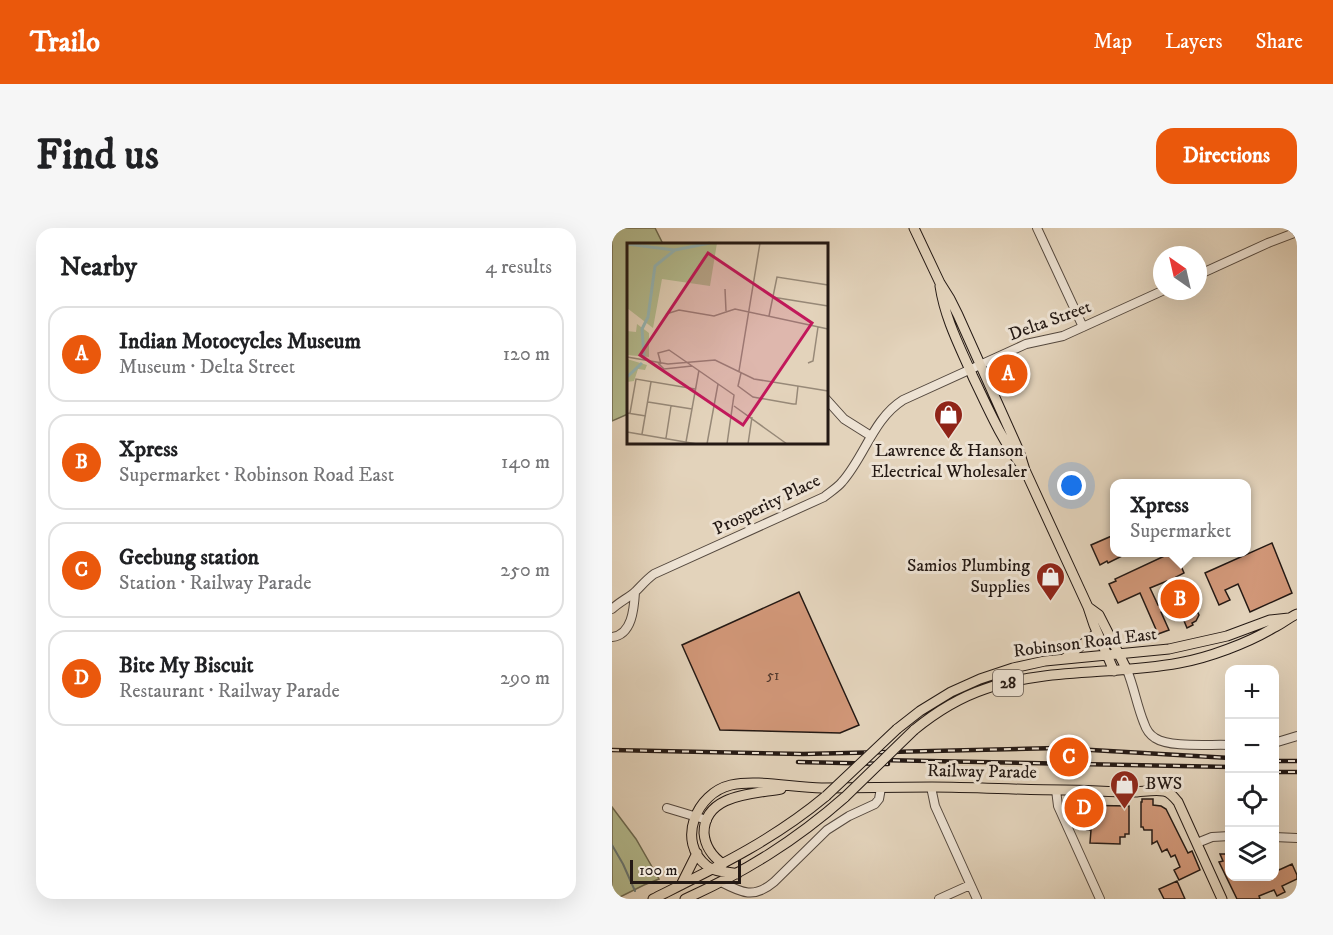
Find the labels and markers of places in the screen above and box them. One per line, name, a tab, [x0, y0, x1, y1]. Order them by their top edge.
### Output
pin: A	[988, 352, 1028, 396]
shop icon: Lawrence & Hanson Electrical Wholesaler	[933, 398, 965, 440]
place label: Lawrence & Hanson Electrical Wholesaler	[871, 440, 1027, 483]
place label: Samios Plumbing Supplies	[907, 555, 1030, 598]
shop icon: Samios Plumbing Supplies	[1035, 560, 1067, 602]
pin: B	[1160, 576, 1200, 622]
pin: C	[1050, 734, 1088, 780]
shop icon: BWS	[1108, 768, 1140, 810]
place label: BWS	[1145, 773, 1182, 795]
pin: D	[1064, 786, 1104, 830]

